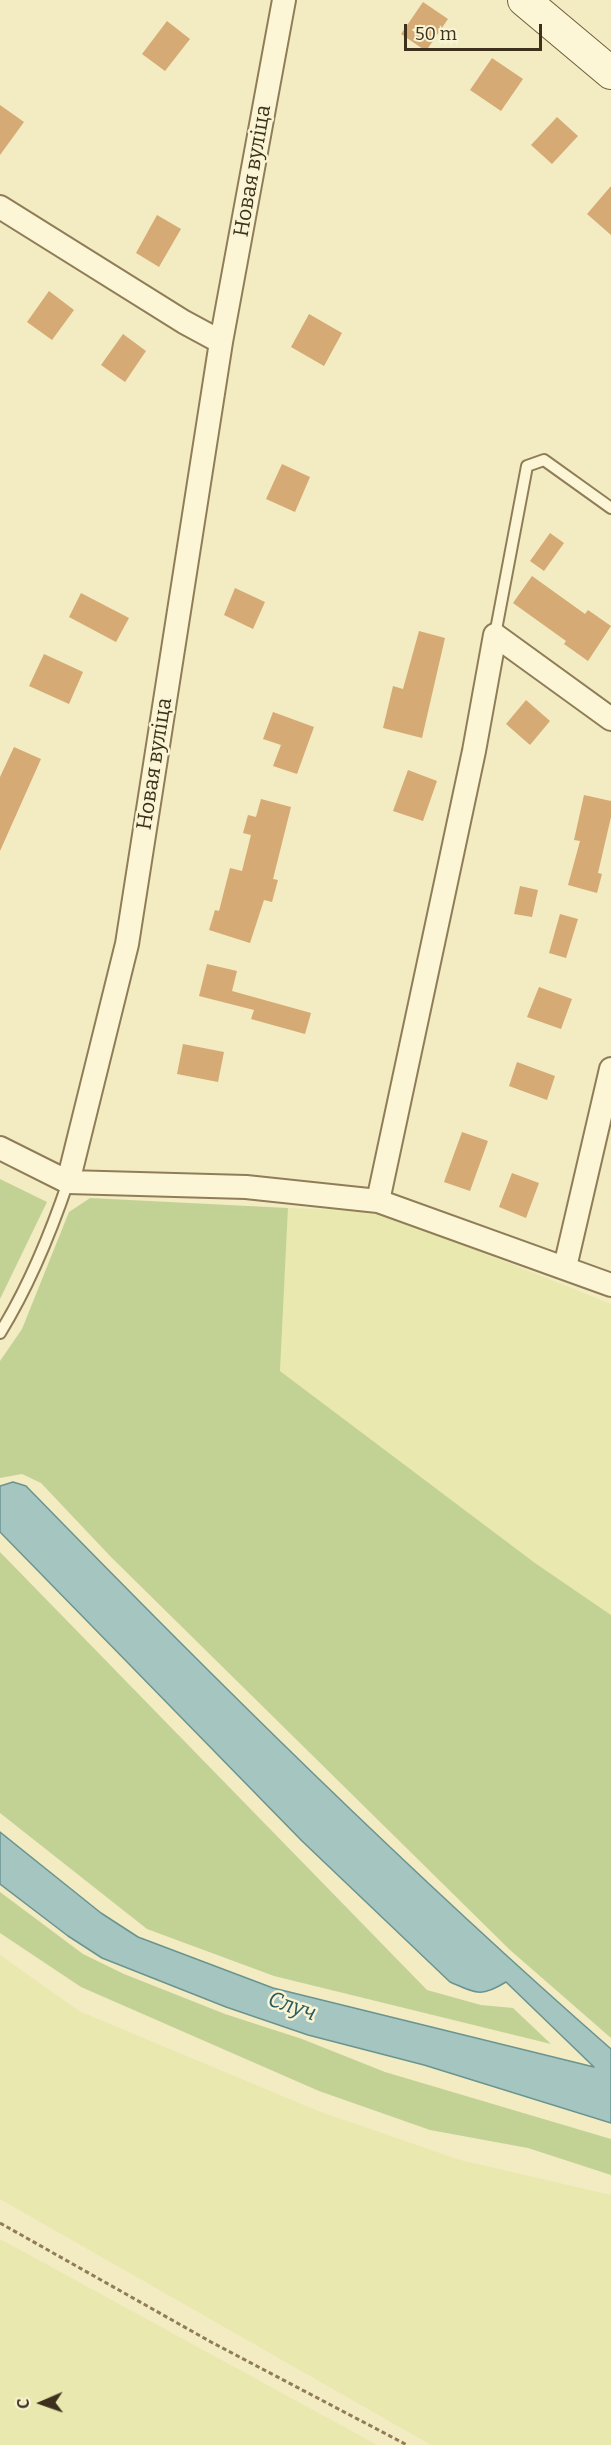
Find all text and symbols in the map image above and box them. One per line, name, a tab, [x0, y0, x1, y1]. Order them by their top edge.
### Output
scale bar	[407, 12, 545, 50]
text: 50 m	[415, 23, 457, 45]
street label: Новая вуліца	[229, 103, 277, 239]
street label: Новая вуліца	[132, 696, 178, 832]
water label: Случ	[264, 1986, 320, 2028]
north arrow	[12, 2373, 72, 2433]
text: С	[14, 2398, 33, 2409]

